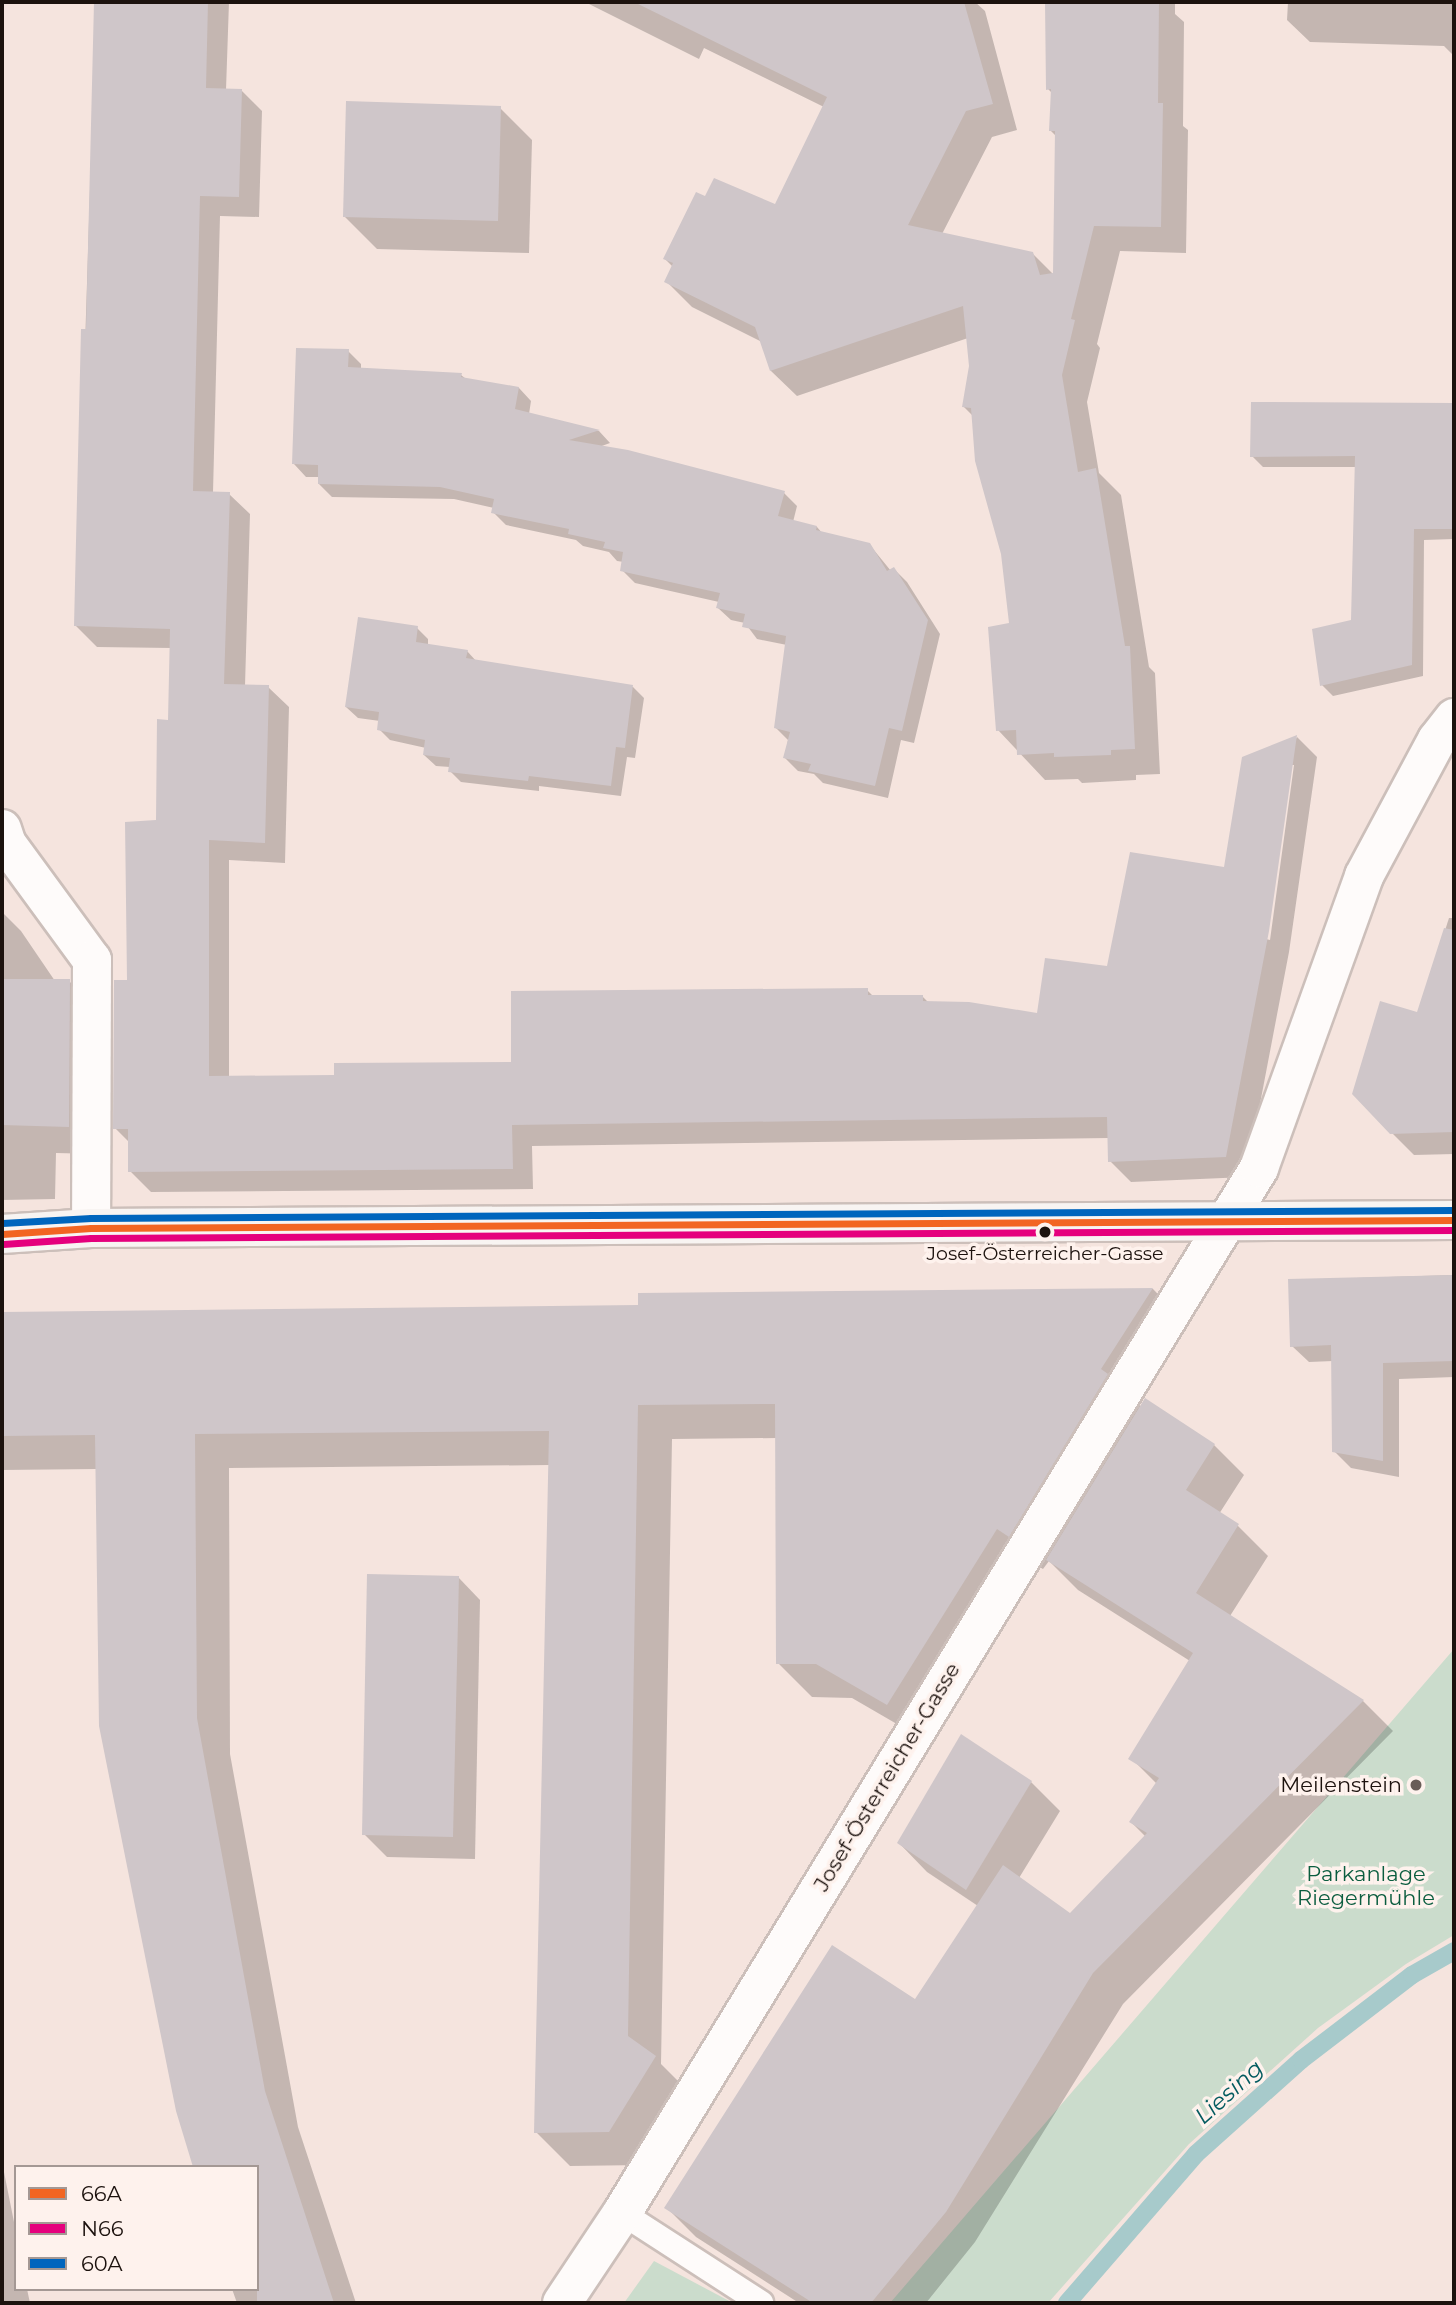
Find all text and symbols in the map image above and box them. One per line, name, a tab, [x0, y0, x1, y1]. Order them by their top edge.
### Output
marker: Josef-Österreicher-Gasse	[1038, 1225, 1052, 1239]
place label: Josef-Österreicher-Gasse	[927, 1243, 1163, 1265]
street label: Josef-Österreicher-Gasse	[809, 1658, 965, 1896]
place label: Meilenstein	[1280, 1772, 1402, 1798]
marker: Meilenstein	[1408, 1777, 1424, 1793]
park label: Parkanlage Riegermühle	[1297, 1861, 1435, 1911]
water label: Liesing	[1189, 2054, 1269, 2130]
legend	[14, 2165, 259, 2291]
text: 66A	[81, 2181, 122, 2206]
text: N66	[81, 2216, 124, 2241]
text: 60A	[81, 2251, 123, 2276]

